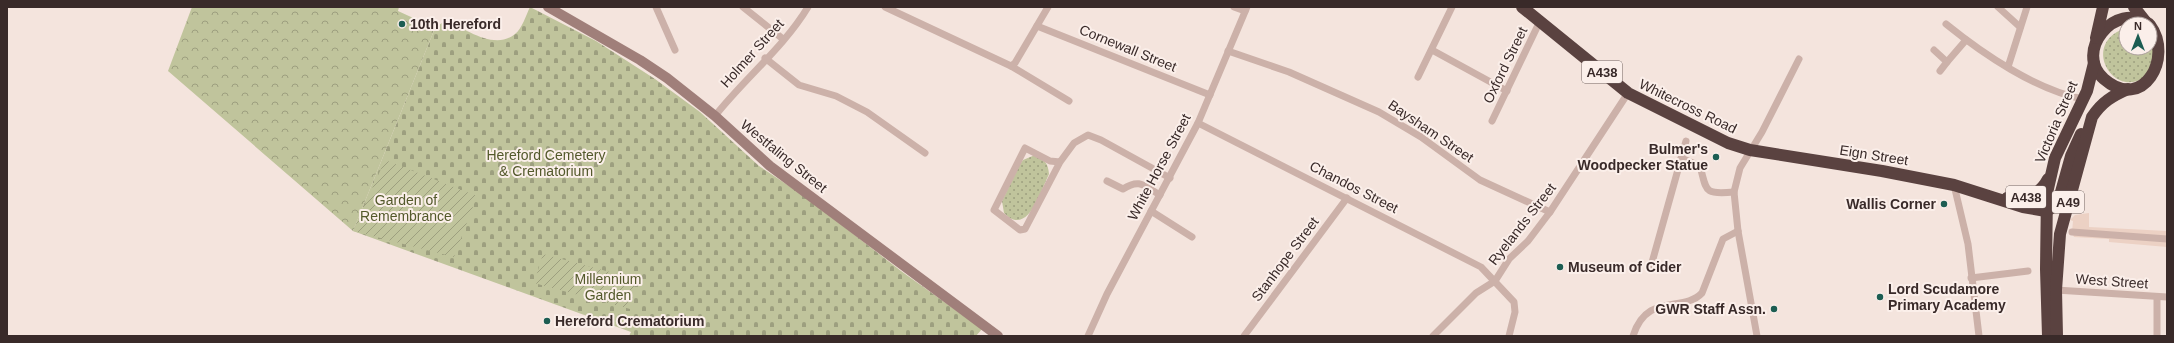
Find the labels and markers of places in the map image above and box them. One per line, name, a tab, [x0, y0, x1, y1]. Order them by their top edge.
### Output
place label: 10th Hereford	[410, 16, 501, 32]
marker: 10th Hereford	[397, 19, 407, 29]
place label: Bulmer's Woodpecker Statue	[1578, 141, 1708, 173]
marker: Bulmer's Woodpecker Statue	[1711, 152, 1721, 162]
place label: Wallis Corner	[1846, 196, 1937, 212]
marker: Wallis Corner	[1939, 199, 1949, 209]
place label: Museum of Cider	[1568, 259, 1682, 275]
marker: Museum of Cider	[1555, 262, 1565, 272]
place label: Lord Scudamore Primary Academy	[1888, 281, 2006, 313]
marker: Lord Scudamore Primary Academy	[1875, 292, 1885, 302]
place label: GWR Staff Assn.	[1655, 301, 1766, 317]
marker: GWR Staff Assn.	[1769, 304, 1779, 314]
place label: Hereford Crematorium	[555, 313, 704, 329]
marker: Hereford Crematorium	[542, 316, 552, 326]

